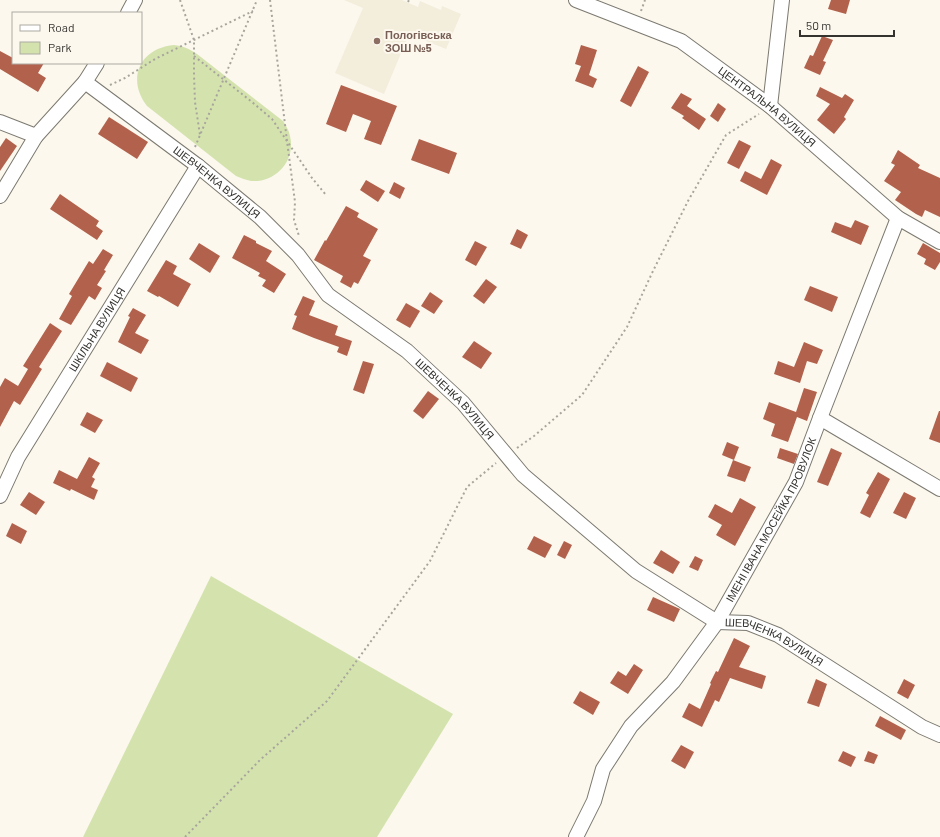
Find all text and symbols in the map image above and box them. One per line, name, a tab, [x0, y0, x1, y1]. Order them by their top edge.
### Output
legend	[12, 12, 142, 64]
scale bar	[800, 12, 894, 38]
text: 50 m	[806, 18, 831, 32]
text: Road	[48, 20, 75, 34]
place label: Пологівська ЗОШ №5	[385, 28, 452, 54]
marker: Пологівська ЗОШ №5	[372, 36, 382, 46]
text: Park	[48, 40, 72, 54]
street label: ЦЕНТРАЛЬНА ВУЛИЦЯ	[716, 63, 819, 149]
street label: ШЕВЧЕНКА ВУЛИЦЯ	[171, 143, 263, 221]
street label: ШКІЛЬНА ВУЛИЦЯ	[66, 285, 127, 374]
street label: ШЕВЧЕНКА ВУЛИЦЯ	[413, 355, 497, 442]
street label: ІМЕНІ ІВАНА МОСЕЙКА ПРОВУЛОК	[723, 435, 818, 604]
street label: ШЕВЧЕНКА ВУЛИЦЯ	[725, 615, 826, 668]

